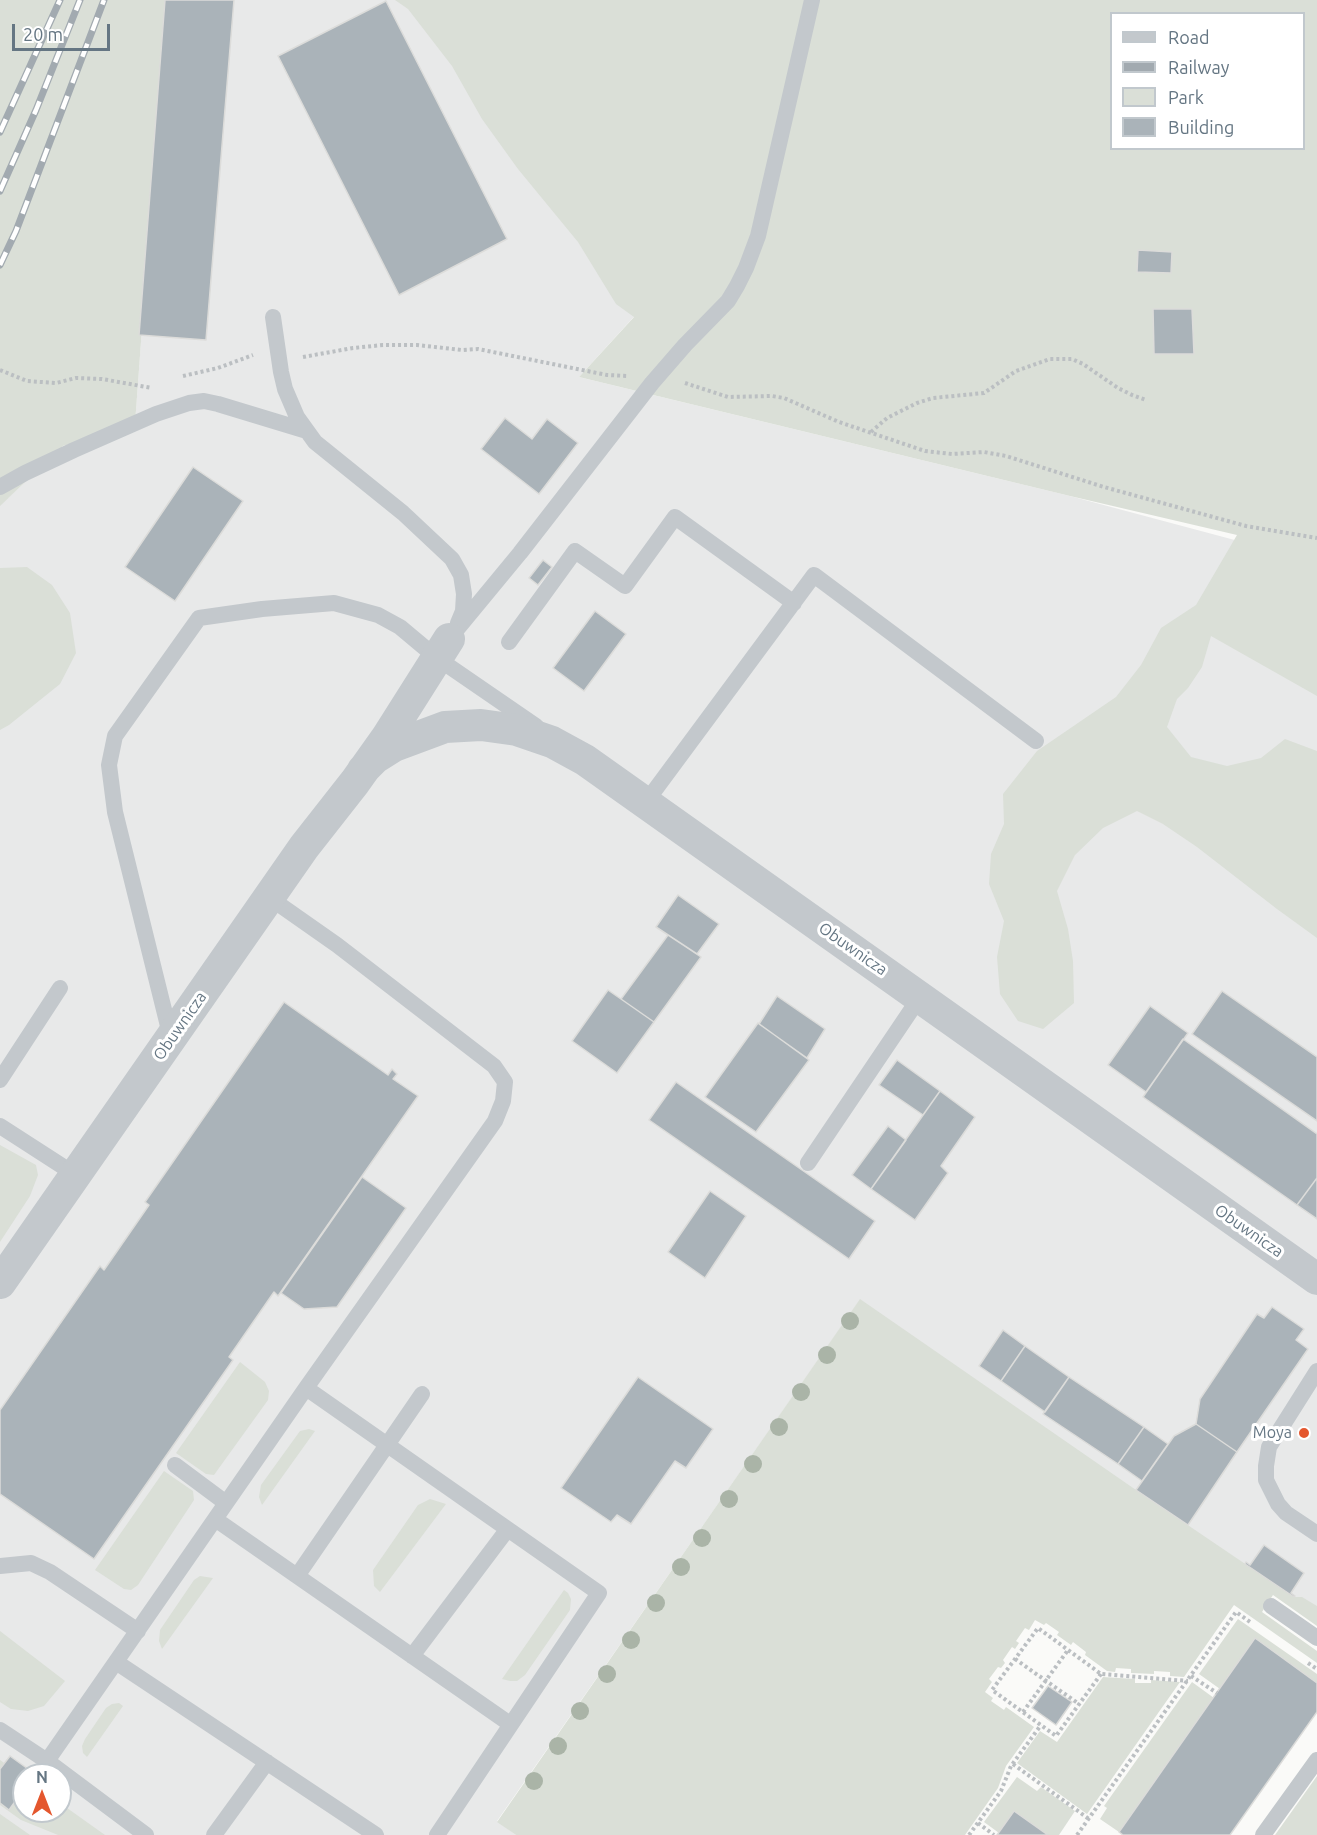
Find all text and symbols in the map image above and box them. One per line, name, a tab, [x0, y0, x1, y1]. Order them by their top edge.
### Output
scale bar	[15, 12, 112, 50]
legend	[1110, 12, 1305, 150]
text: 20 m	[23, 24, 63, 44]
text: Road	[1168, 27, 1210, 47]
text: Railway	[1168, 57, 1229, 77]
text: Park	[1168, 87, 1204, 107]
text: Building	[1168, 117, 1234, 137]
street label: Obuwnicza	[815, 918, 891, 980]
street label: Obuwnicza	[149, 988, 211, 1064]
street label: Obuwnicza	[1211, 1200, 1287, 1262]
place label: Moya	[1253, 1423, 1292, 1443]
marker: Moya	[1297, 1426, 1311, 1440]
north arrow	[12, 1763, 72, 1823]
text: N	[36, 1768, 48, 1786]

